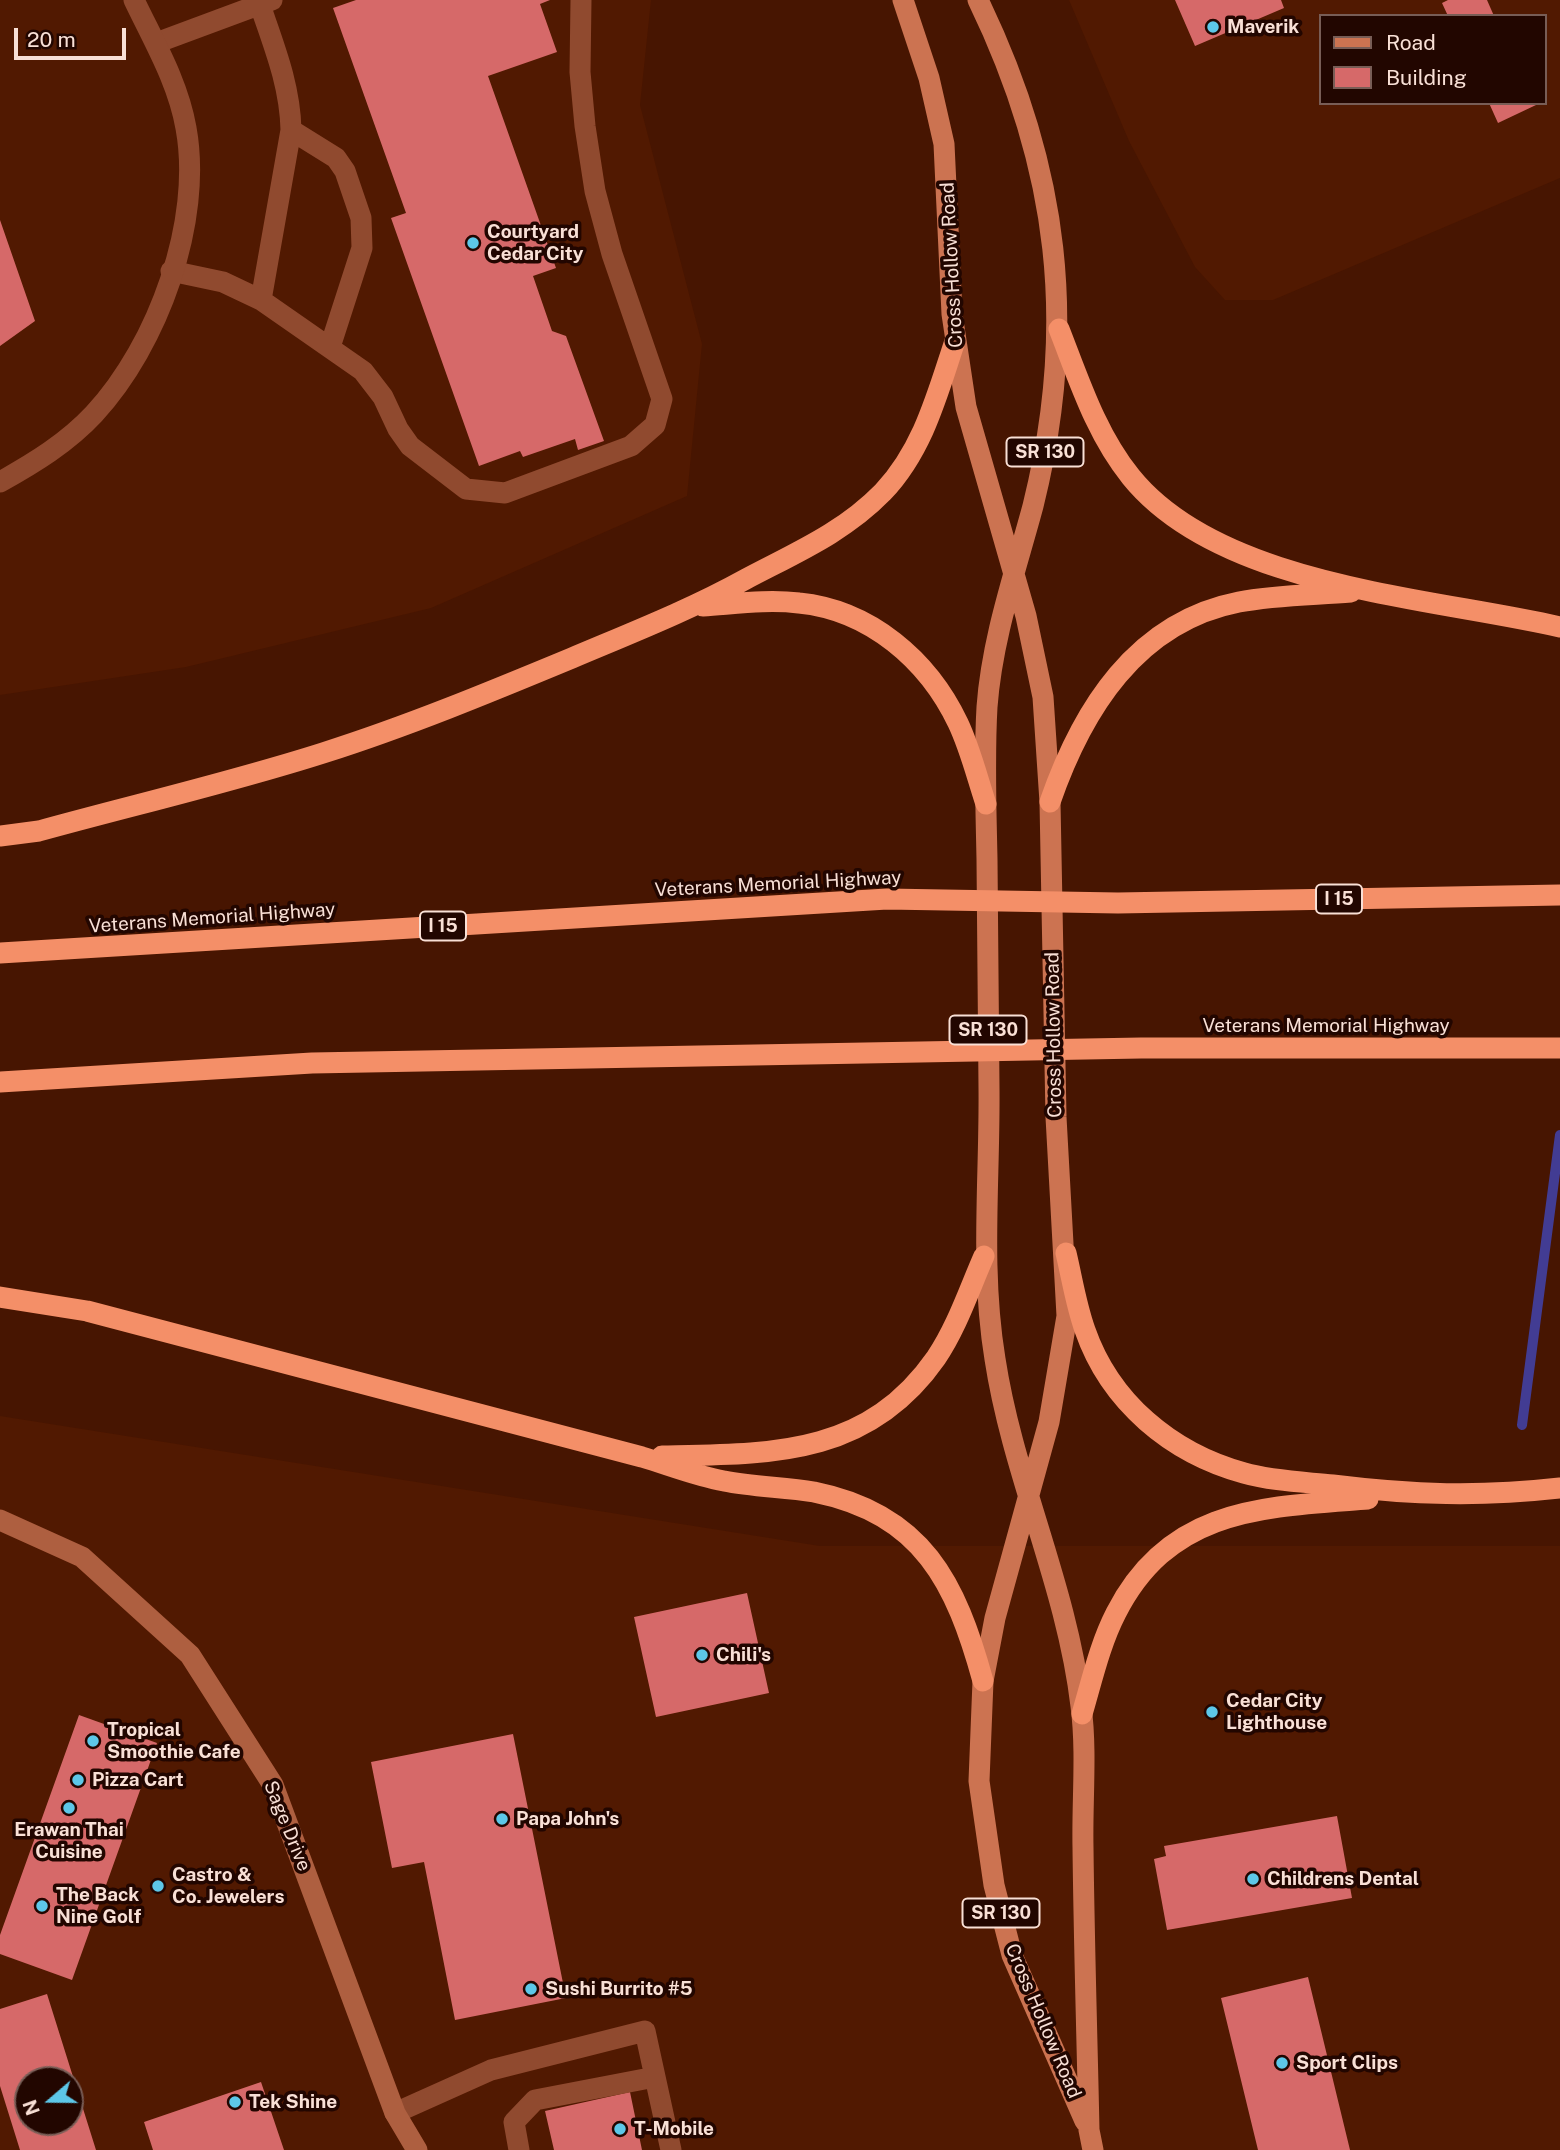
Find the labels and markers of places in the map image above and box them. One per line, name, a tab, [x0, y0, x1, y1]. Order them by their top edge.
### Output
place label: Maverik	[1227, 16, 1299, 38]
marker: Maverik	[1205, 19, 1221, 35]
place label: Courtyard Cedar City	[487, 221, 583, 265]
marker: Courtyard Cedar City	[465, 235, 481, 251]
place label: Chili's	[716, 1644, 771, 1666]
marker: Chili's	[694, 1647, 710, 1663]
place label: Cedar City Lighthouse	[1226, 1690, 1327, 1734]
marker: Cedar City Lighthouse	[1204, 1704, 1220, 1720]
place label: Tropical Smoothie Cafe	[107, 1719, 241, 1763]
marker: Tropical Smoothie Cafe	[85, 1733, 101, 1749]
place label: Pizza Cart	[92, 1769, 184, 1791]
marker: Pizza Cart	[70, 1772, 86, 1788]
marker: Erawan Thai Cuisine	[61, 1800, 77, 1816]
place label: Papa John's	[516, 1808, 619, 1830]
marker: Papa John's	[494, 1811, 510, 1827]
place label: Erawan Thai Cuisine	[14, 1819, 124, 1863]
place label: Castro & Co. Jewelers	[172, 1864, 284, 1908]
place label: Childrens Dental	[1267, 1868, 1419, 1890]
marker: Childrens Dental	[1245, 1871, 1261, 1887]
marker: Castro & Co. Jewelers	[150, 1878, 166, 1894]
place label: The Back Nine Golf	[56, 1884, 141, 1928]
marker: The Back Nine Golf	[34, 1898, 50, 1914]
place label: Sushi Burrito #5	[545, 1978, 693, 2000]
marker: Sushi Burrito #5	[523, 1981, 539, 1997]
place label: Sport Clips	[1296, 2052, 1398, 2074]
marker: Sport Clips	[1274, 2055, 1290, 2071]
place label: Tek Shine	[249, 2091, 337, 2113]
marker: Tek Shine	[227, 2094, 243, 2110]
place label: T-Mobile	[634, 2118, 714, 2140]
marker: T-Mobile	[612, 2121, 628, 2137]

